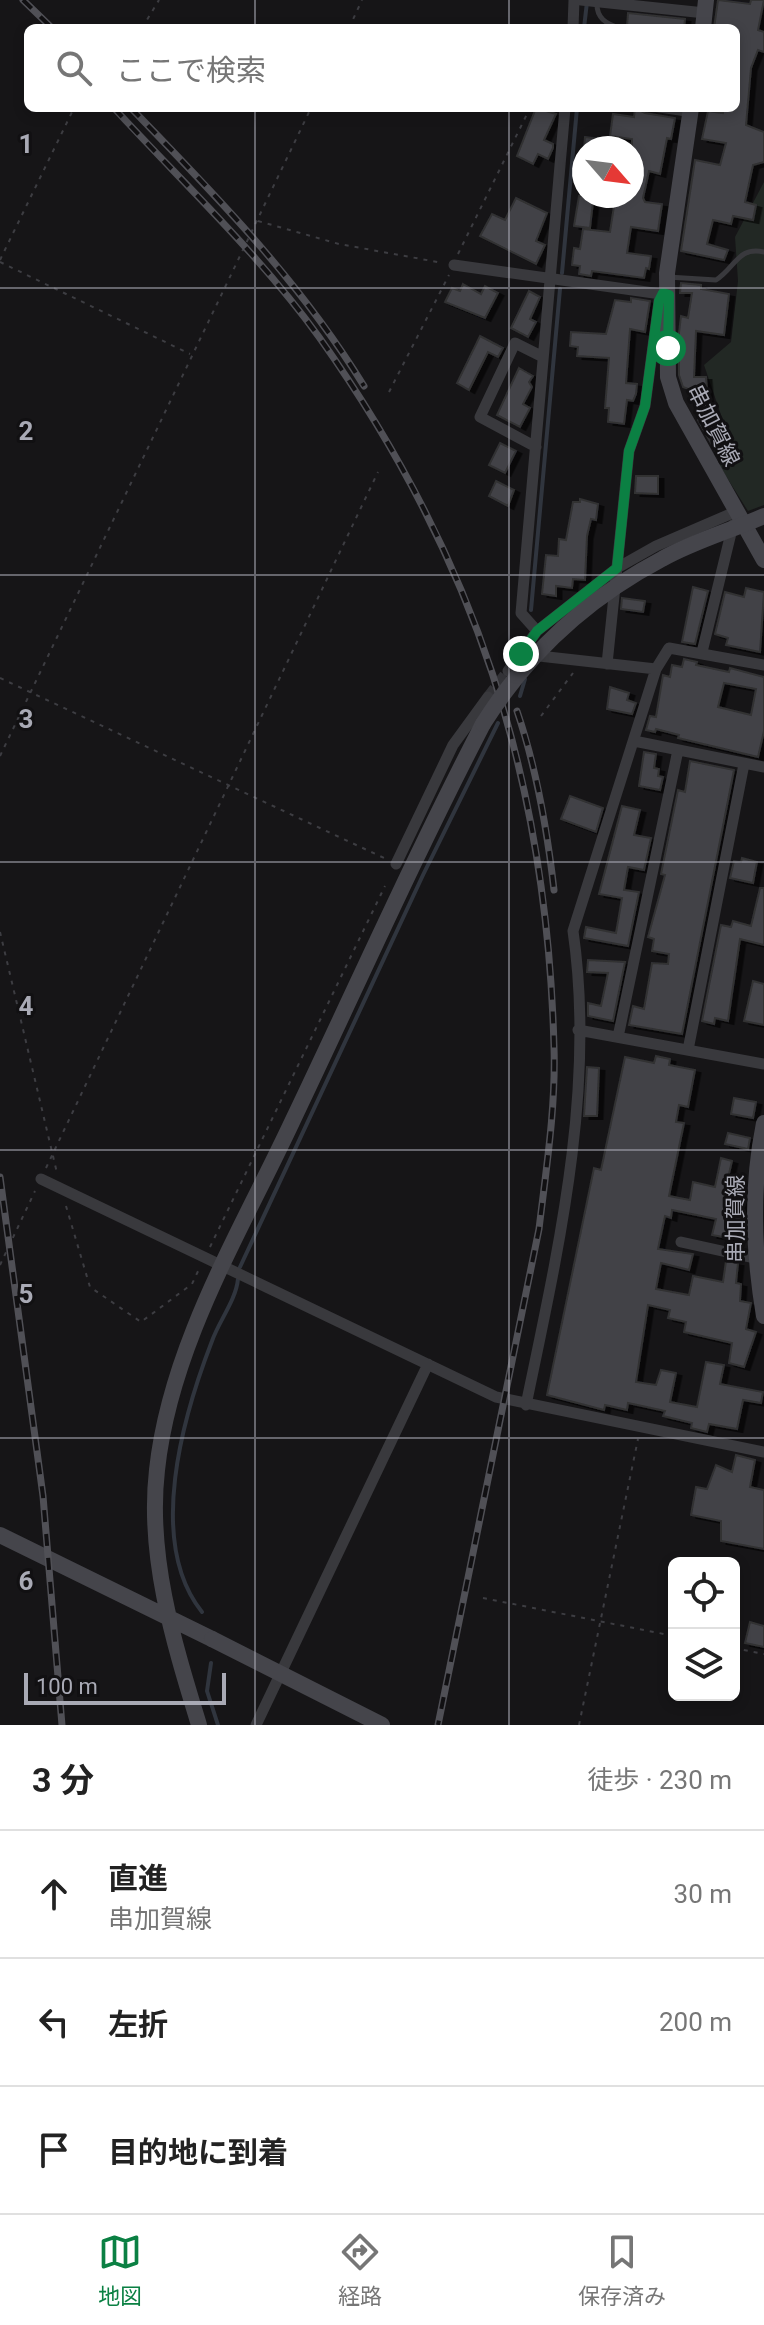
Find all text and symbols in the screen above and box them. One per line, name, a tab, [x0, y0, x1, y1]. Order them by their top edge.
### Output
search box	[24, 24, 740, 112]
icon: search	[52, 46, 96, 90]
text: ここで検索	[116, 53, 266, 88]
text: 1	[19, 129, 33, 159]
north arrow	[572, 136, 644, 208]
route start	[650, 330, 686, 366]
street label: 串加賀線	[682, 380, 745, 470]
text: 2	[19, 416, 33, 446]
route end	[503, 636, 539, 672]
text: 3	[19, 704, 33, 734]
text: 4	[19, 991, 34, 1021]
street label: 串加賀線	[723, 1175, 748, 1263]
text: 5	[19, 1279, 33, 1309]
map controls	[668, 1557, 740, 1701]
button: locate	[668, 1557, 740, 1629]
text: 6	[19, 1566, 34, 1596]
button: layers	[668, 1629, 740, 1701]
scale bar	[24, 1669, 226, 1705]
text: 100 m	[36, 1674, 98, 1699]
text: 3 分	[32, 1760, 94, 1800]
text: 徒歩 · 230 m	[587, 1765, 732, 1795]
text: 直進	[108, 1861, 168, 1896]
icon: ahead	[32, 1872, 76, 1916]
text: 30 m	[674, 1879, 732, 1909]
text: 串加賀線	[108, 1904, 212, 1934]
icon: left	[32, 2000, 76, 2044]
text: 左折	[108, 2007, 168, 2042]
text: 200 m	[659, 2007, 732, 2037]
icon: arrive	[32, 2128, 76, 2172]
text: 目的地に到着	[108, 2135, 288, 2170]
tab: 地図	[98, 2230, 142, 2310]
tab: 経路	[338, 2230, 382, 2310]
tab: 保存済み	[578, 2230, 666, 2310]

